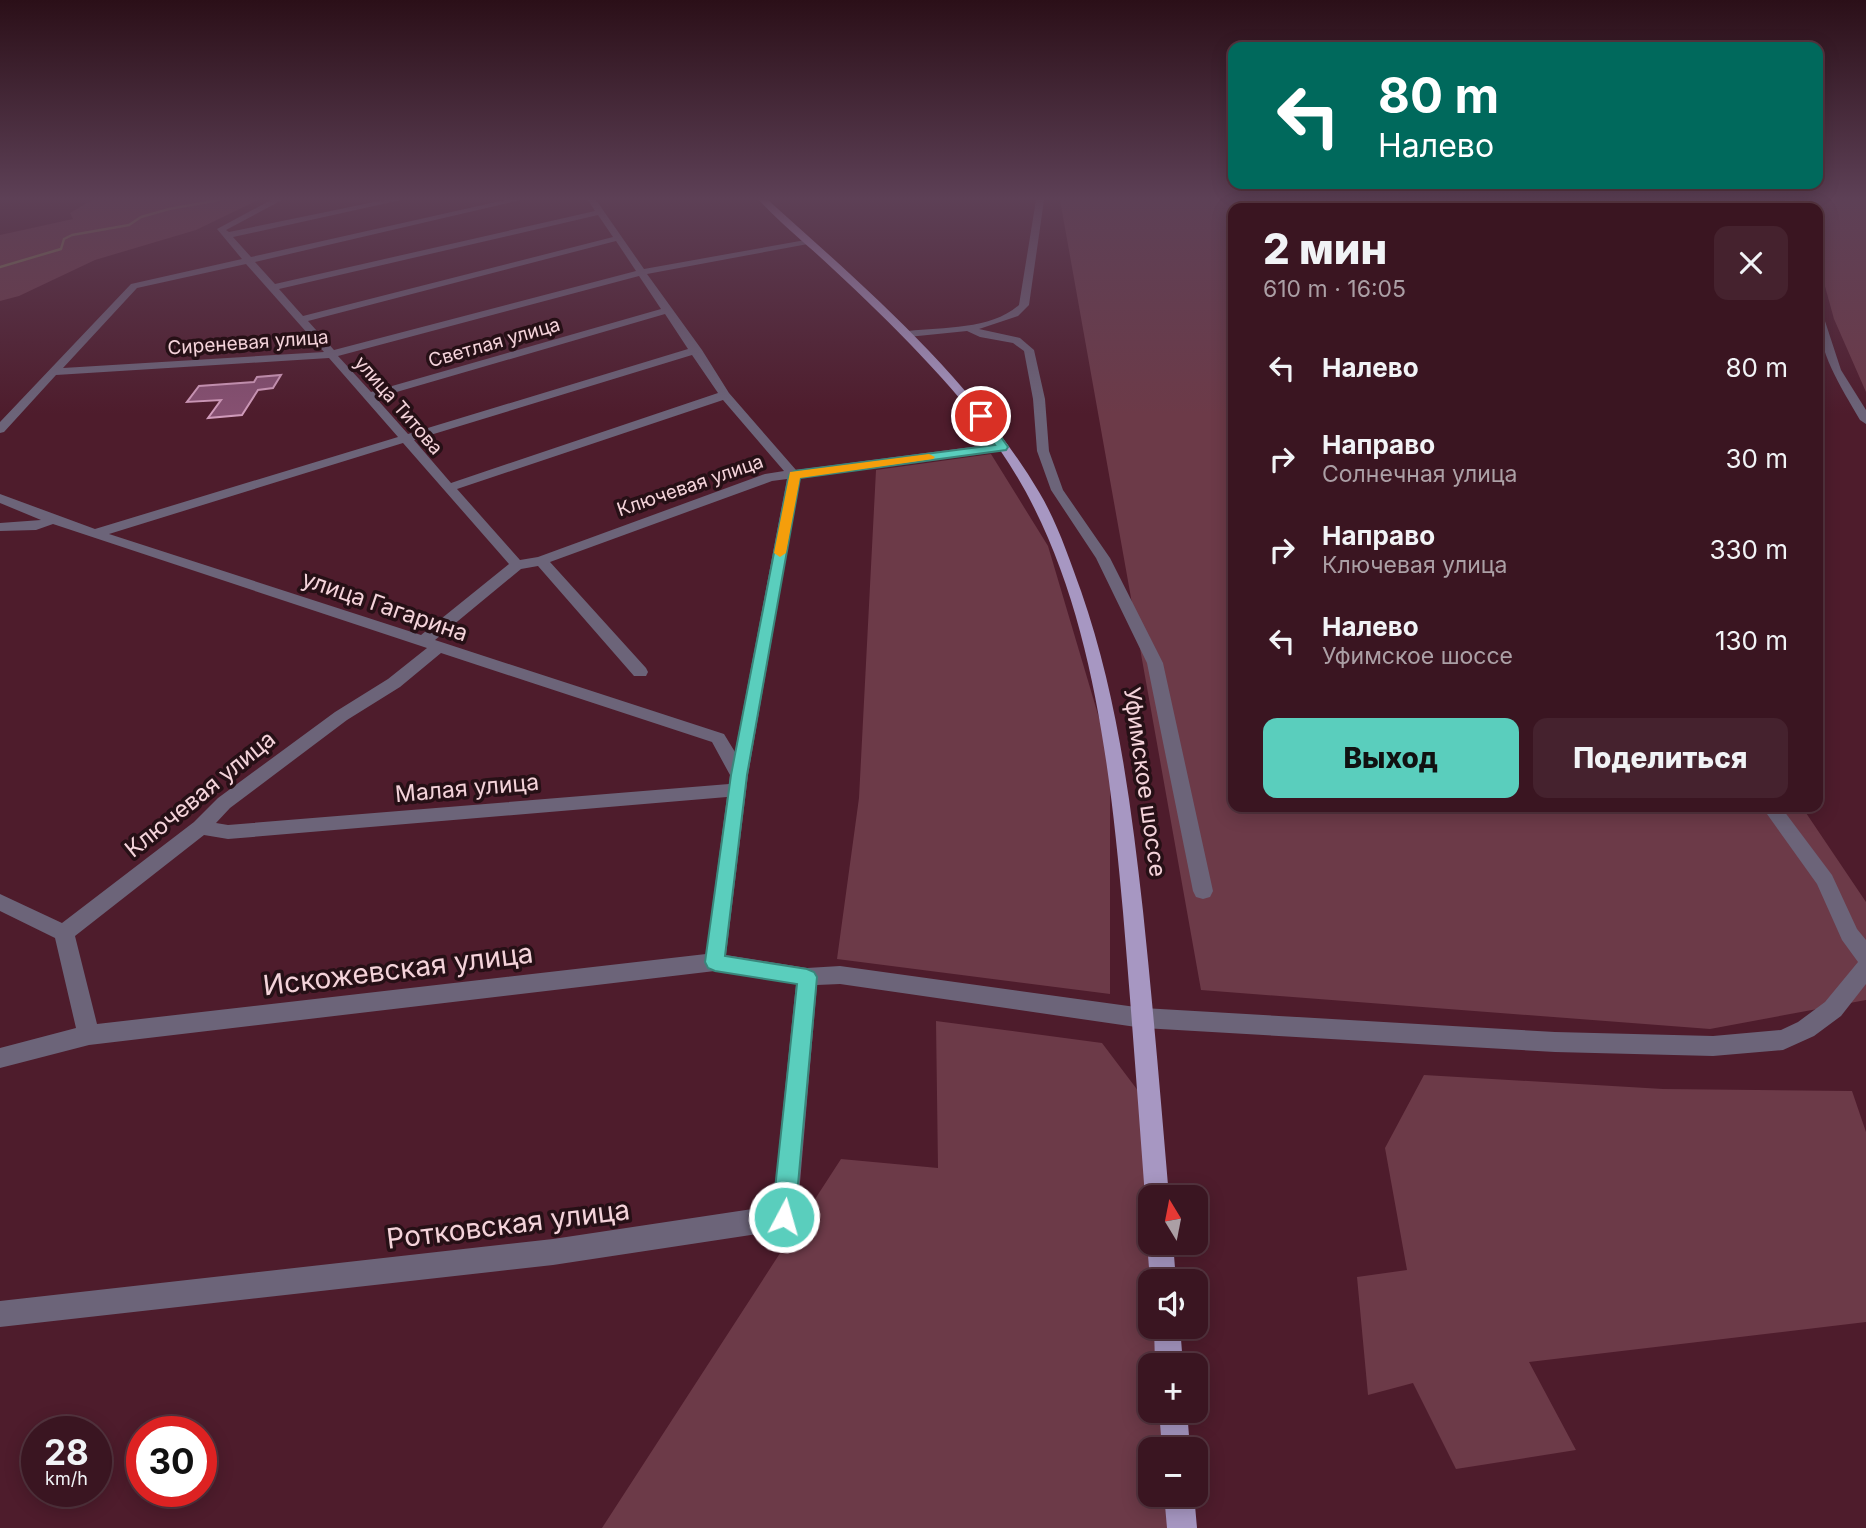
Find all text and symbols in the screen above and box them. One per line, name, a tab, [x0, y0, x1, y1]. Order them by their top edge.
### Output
text: 80 m	[1378, 66, 1499, 125]
icon: left	[1263, 70, 1354, 161]
text: Налево	[1378, 126, 1494, 165]
text: 2 мин	[1263, 223, 1387, 274]
button: close	[1714, 226, 1788, 300]
text: 610 m · 16:05	[1263, 275, 1406, 303]
street label: Светлая улица	[426, 313, 563, 372]
street label: Сиреневая улица	[167, 325, 329, 360]
icon: left	[1263, 349, 1301, 387]
street label: улица Титова	[350, 351, 448, 459]
text: Налево	[1322, 352, 1419, 383]
text: 80 m	[1725, 352, 1788, 383]
pin	[951, 386, 1011, 446]
icon: arrive	[962, 397, 1000, 435]
text: Направо	[1322, 429, 1435, 460]
icon: right	[1263, 440, 1301, 478]
text: 30 m	[1725, 443, 1788, 474]
street label: Ключевая улица	[614, 450, 766, 521]
text: Солнечная улица	[1322, 460, 1517, 488]
text: Направо	[1322, 520, 1435, 551]
icon: right	[1263, 531, 1301, 569]
text: 330 m	[1709, 534, 1788, 565]
text: Ключевая улица	[1322, 551, 1507, 579]
street label: улица Гагарина	[298, 565, 472, 647]
text: Налево	[1322, 611, 1419, 642]
icon: left	[1263, 622, 1301, 660]
text: 130 m	[1715, 625, 1788, 656]
text: Уфимское шоссе	[1322, 642, 1513, 670]
street label: Уфимское шоссе	[1118, 685, 1172, 879]
button: Выход	[1263, 718, 1519, 798]
button: Поделиться	[1533, 718, 1788, 798]
street label: Ключевая улица	[119, 725, 281, 863]
street label: Малая улица	[394, 768, 540, 808]
street label: Искожевская улица	[261, 936, 535, 1002]
position arrow	[747, 1180, 821, 1254]
north arrow	[1138, 1185, 1208, 1255]
map controls	[1138, 1185, 1208, 1507]
street label: Ротковская улица	[384, 1192, 632, 1256]
button: sound	[1138, 1269, 1208, 1339]
button: +	[1138, 1353, 1208, 1423]
speed limit sign: 30	[126, 1416, 217, 1507]
text: 28	[44, 1431, 89, 1473]
button: −	[1138, 1437, 1208, 1507]
text: km/h	[45, 1468, 88, 1489]

